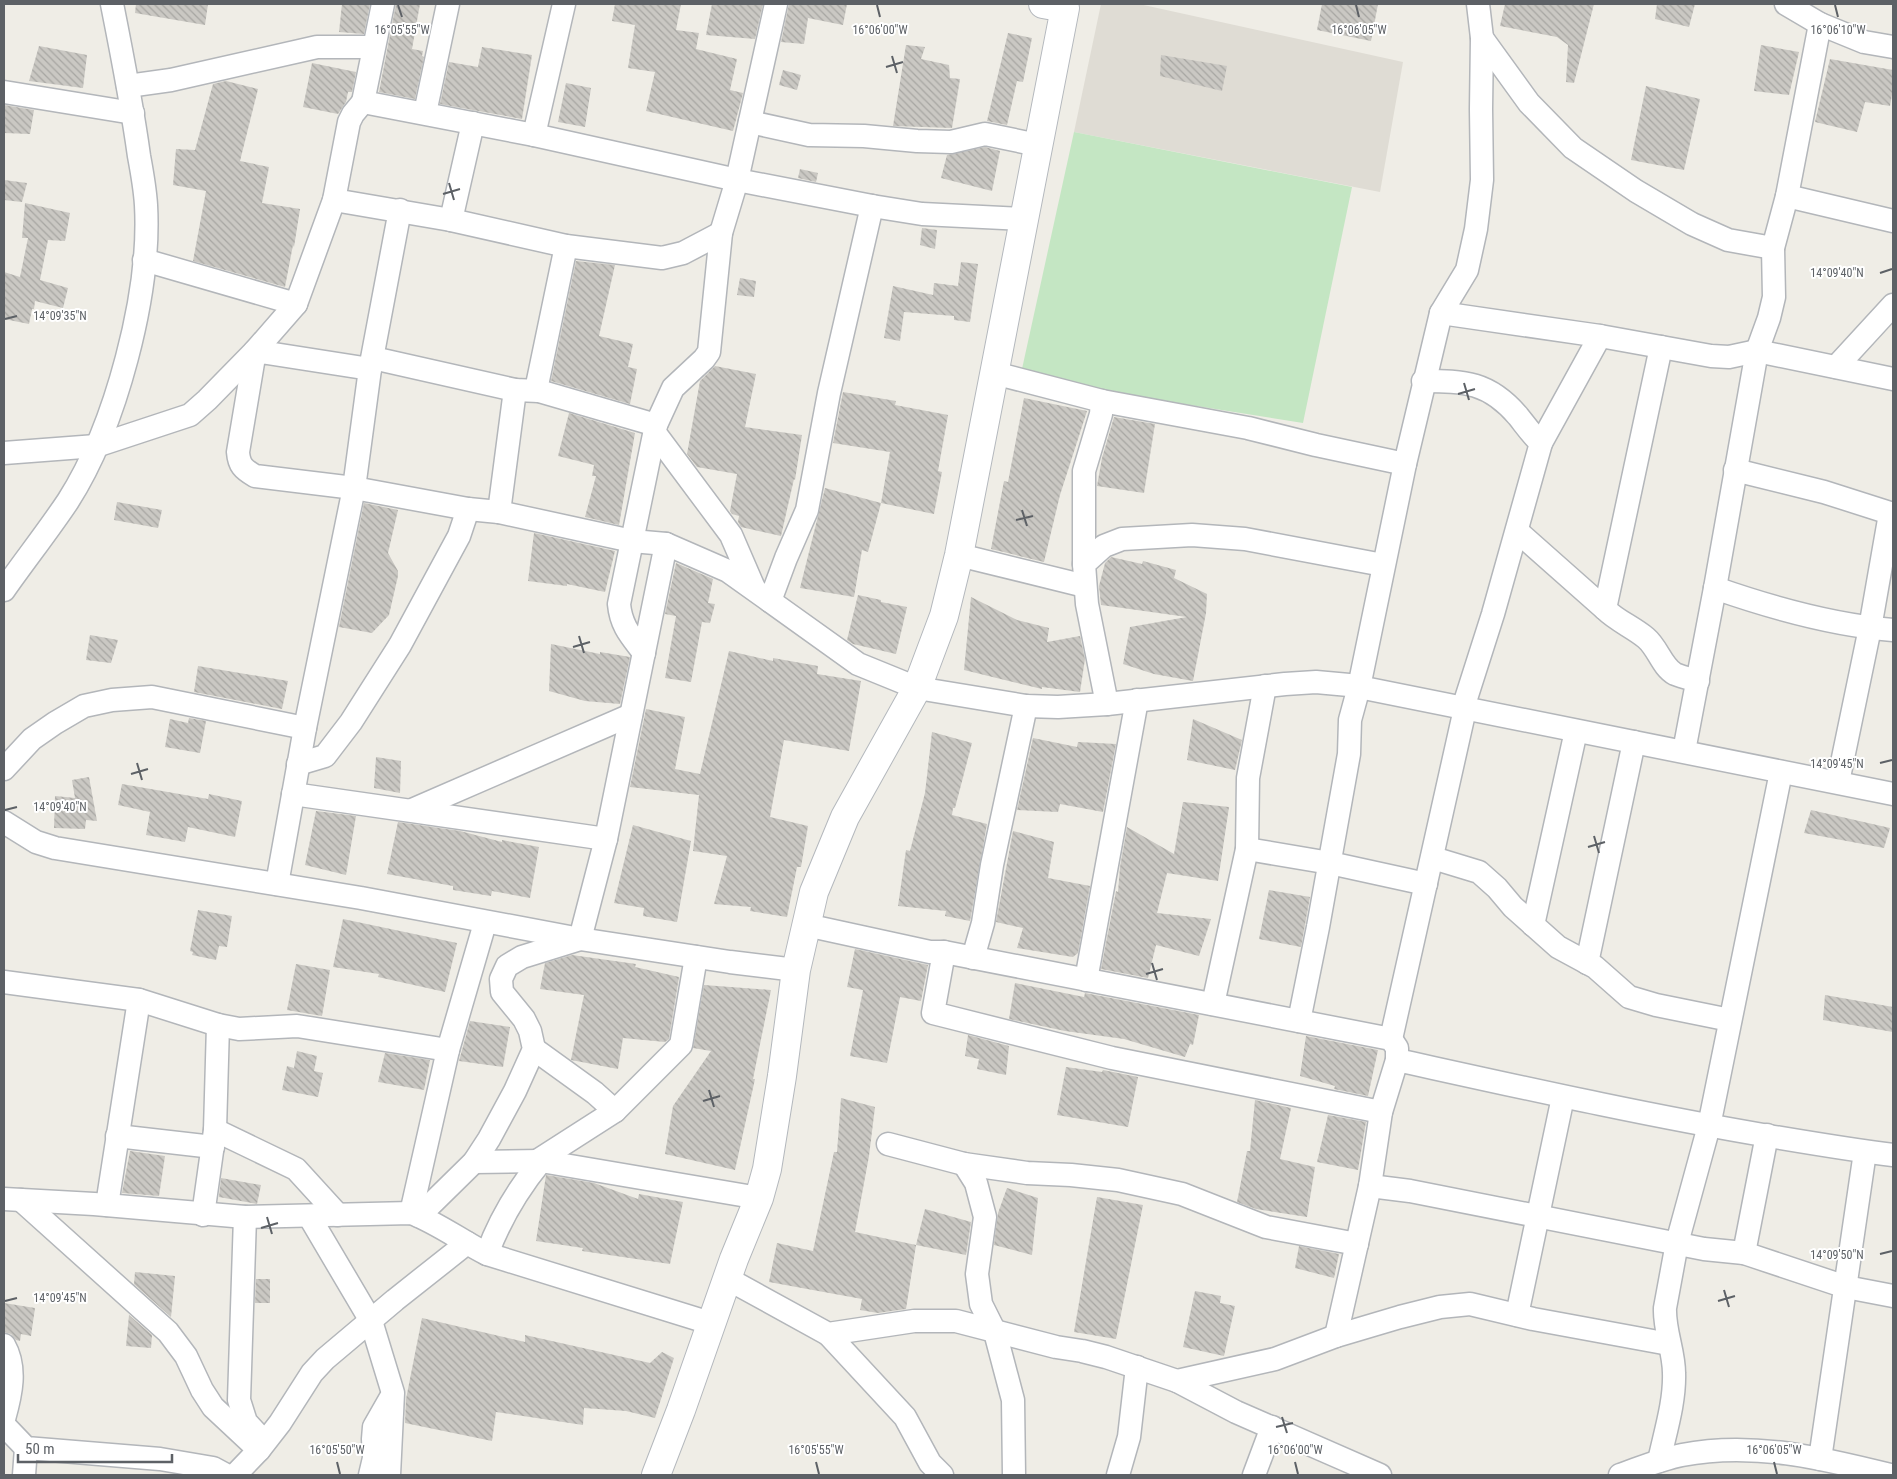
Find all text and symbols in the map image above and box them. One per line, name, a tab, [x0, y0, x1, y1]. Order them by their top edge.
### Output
text: 16°05'55"W	[374, 23, 430, 37]
text: 16°06'00"W	[852, 23, 908, 37]
text: 16°06'05"W	[1331, 23, 1387, 37]
text: 16°06'10"W	[1810, 23, 1866, 37]
text: 14°09'40"N	[1810, 266, 1864, 280]
text: 14°09'35"N	[33, 309, 87, 323]
text: 14°09'45"N	[1810, 757, 1864, 771]
text: 14°09'40"N	[33, 800, 87, 814]
text: 14°09'50"N	[1810, 1248, 1864, 1262]
text: 14°09'45"N	[33, 1291, 87, 1305]
scale bar	[18, 1432, 171, 1464]
text: 50 m	[25, 1440, 55, 1458]
text: 16°05'50"W	[309, 1443, 365, 1457]
text: 16°05'55"W	[788, 1443, 844, 1457]
text: 16°06'00"W	[1267, 1443, 1323, 1457]
text: 16°06'05"W	[1746, 1443, 1802, 1457]

